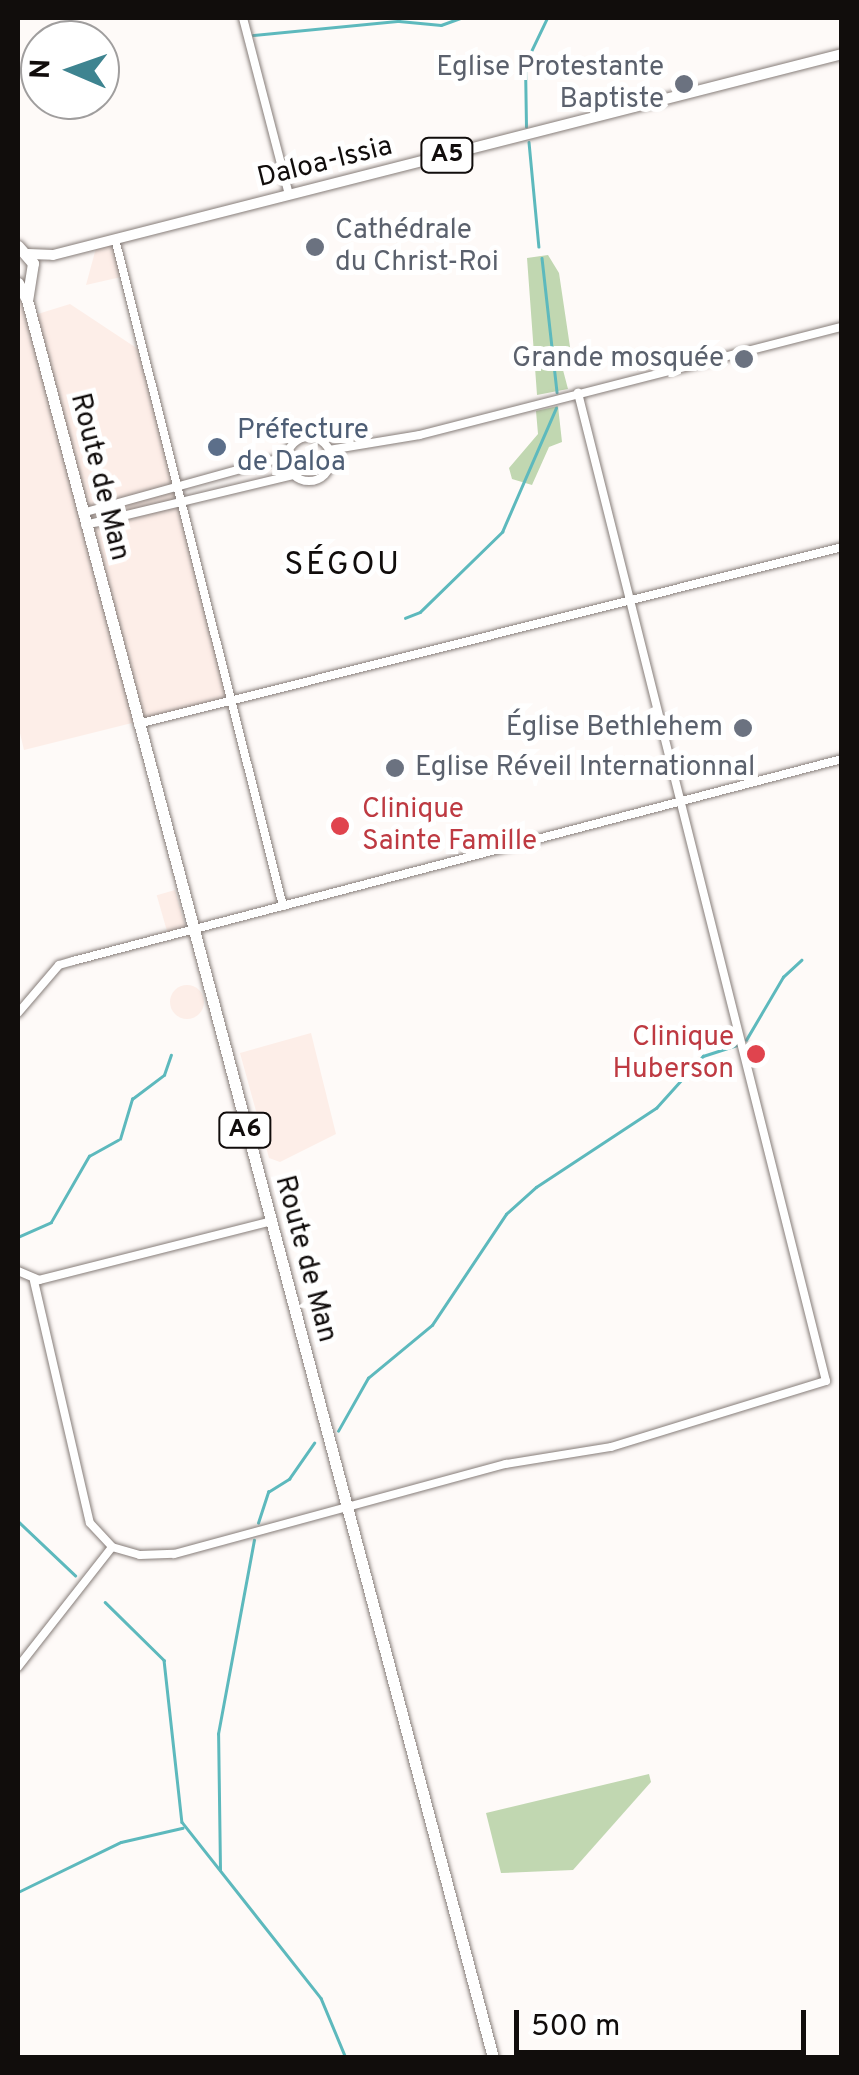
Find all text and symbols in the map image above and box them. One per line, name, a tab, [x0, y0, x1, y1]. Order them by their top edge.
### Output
north arrow	[20, 20, 120, 120]
place label: Eglise Protestante Baptiste	[436, 51, 664, 117]
text: N	[24, 58, 60, 80]
marker: Eglise Protestante Baptiste	[673, 73, 695, 95]
street label: Daloa-Issia	[254, 130, 396, 196]
road number: A5	[420, 135, 474, 175]
place label: Cathédrale du Christ-Roi	[335, 214, 499, 280]
marker: Cathédrale du Christ-Roi	[304, 236, 326, 258]
place label: Grande mosquée	[512, 342, 724, 376]
marker: Grande mosquée	[733, 348, 755, 370]
street label: Route de Man	[62, 390, 136, 564]
place label: Préfecture de Daloa	[237, 414, 369, 480]
marker: Préfecture de Daloa	[206, 436, 228, 458]
district label: SÉGOU	[284, 547, 402, 585]
place label: Église Bethlehem	[506, 711, 723, 745]
marker: Église Bethlehem	[732, 717, 754, 739]
place label: Eglise Réveil Internationnal	[415, 751, 755, 785]
marker: Eglise Réveil Internationnal	[384, 757, 406, 779]
place label: Clinique Sainte Famille	[362, 793, 537, 859]
marker: Clinique Sainte Famille	[327, 813, 353, 839]
place label: Clinique Huberson	[612, 1021, 734, 1087]
marker: Clinique Huberson	[743, 1041, 769, 1067]
road number: A6	[218, 1110, 272, 1150]
street label: Route de Man	[267, 1172, 343, 1346]
scale bar	[519, 1990, 812, 2052]
text: 500 m	[531, 2009, 620, 2046]

